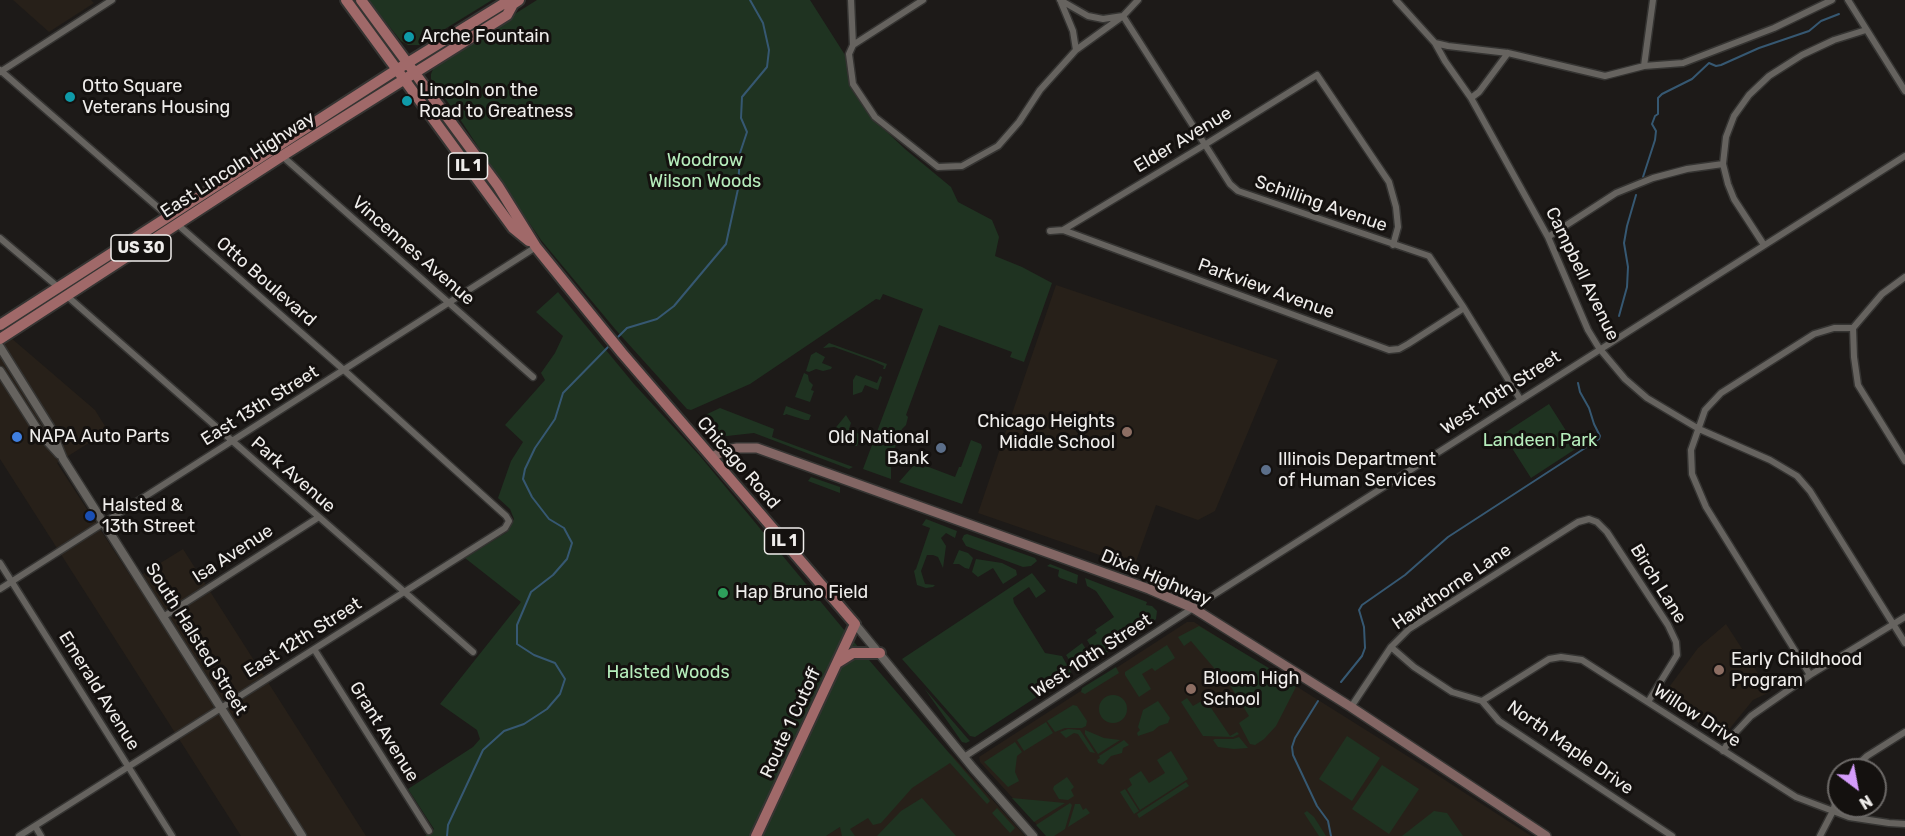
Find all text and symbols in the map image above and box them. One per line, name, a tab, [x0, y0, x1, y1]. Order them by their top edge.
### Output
place label: Arche Fountain	[421, 26, 550, 48]
marker: Arche Fountain	[402, 30, 416, 44]
place label: Otto Square Veterans Housing	[82, 76, 230, 118]
place label: Lincoln on the Road to Greatness	[419, 80, 573, 122]
marker: Otto Square Veterans Housing	[63, 90, 77, 104]
marker: Lincoln on the Road to Greatness	[400, 94, 414, 108]
street label: Elder Avenue	[1130, 102, 1236, 178]
street label: East Lincoln Highway	[157, 107, 319, 223]
park label: Woodrow Wilson Woods	[649, 150, 761, 192]
road number: IL 1	[448, 153, 488, 179]
street label: Schilling Avenue	[1252, 171, 1390, 237]
street label: Vincennes Avenue	[347, 192, 479, 310]
street label: Campbell Avenue	[1540, 204, 1624, 344]
street label: Otto Boulevard	[212, 233, 320, 331]
road number: US 30	[111, 235, 171, 261]
street label: Parkview Avenue	[1195, 254, 1337, 324]
street label: West 10th Street	[1437, 346, 1565, 440]
street label: East 13th Street	[197, 361, 323, 451]
place label: Chicago Heights Middle School	[977, 411, 1115, 454]
street label: Chicago Road	[692, 412, 784, 514]
marker: Chicago Heights Middle School	[1120, 425, 1134, 439]
place label: NAPA Auto Parts	[29, 426, 170, 448]
place label: Old National Bank	[828, 427, 929, 470]
marker: NAPA Auto Parts	[10, 430, 24, 444]
park label: Landeen Park	[1483, 430, 1597, 452]
street label: Park Avenue	[246, 432, 340, 518]
marker: Old National Bank	[934, 441, 948, 455]
place label: Illinois Department of Human Services	[1278, 449, 1436, 492]
marker: Illinois Department of Human Services	[1259, 463, 1273, 477]
place label: Halsted & 13th Street	[102, 495, 195, 538]
marker: Halsted & 13th Street	[83, 509, 97, 523]
street label: Isa Avenue	[189, 520, 277, 588]
road number: IL 1	[764, 528, 804, 554]
street label: Hawthorne Lane	[1388, 539, 1516, 635]
street label: Birch Lane	[1625, 540, 1691, 628]
street label: Dixie Highway	[1098, 545, 1214, 611]
street label: South Halsted Street	[140, 559, 252, 719]
place label: Hap Bruno Field	[735, 582, 868, 604]
marker: Hap Bruno Field	[716, 586, 730, 600]
street label: East 12th Street	[240, 593, 366, 683]
street label: West 10th Street	[1028, 609, 1156, 703]
street label: Emerald Avenue	[54, 628, 144, 754]
place label: Early Childhood Program	[1731, 649, 1862, 692]
park label: Halsted Woods	[606, 662, 730, 684]
marker: Early Childhood Program	[1712, 663, 1726, 677]
street label: Route 1 Cutoff	[756, 665, 826, 781]
place label: Bloom High School	[1203, 668, 1299, 710]
street label: Grant Avenue	[345, 678, 423, 786]
street label: Willow Drive	[1649, 680, 1745, 752]
marker: Bloom High School	[1184, 682, 1198, 696]
street label: North Maple Drive	[1503, 696, 1637, 800]
north arrow	[1827, 758, 1887, 818]
text: N	[1856, 791, 1876, 813]

